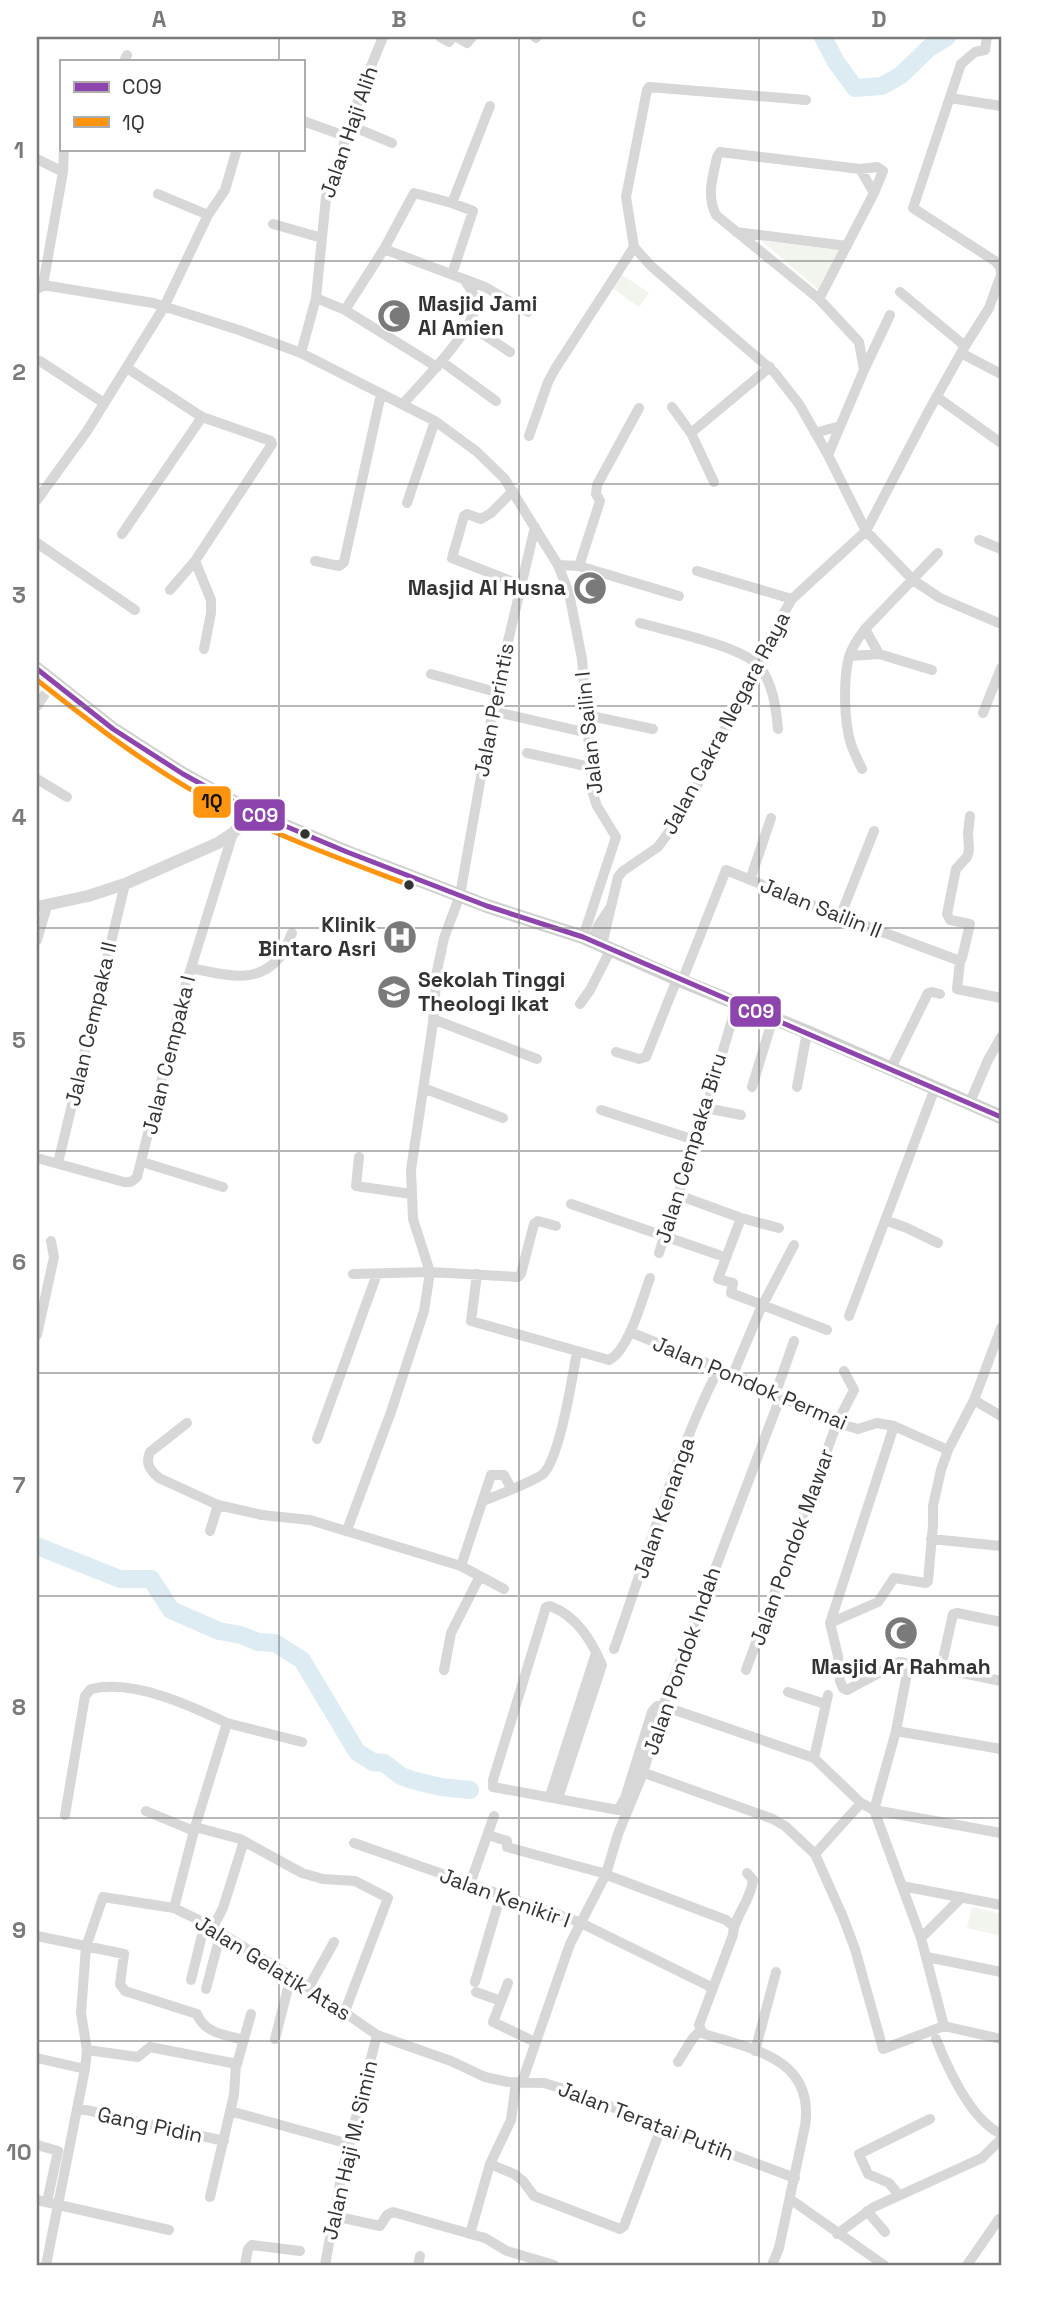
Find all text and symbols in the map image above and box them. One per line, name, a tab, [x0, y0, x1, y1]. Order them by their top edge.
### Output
text: A	[152, 4, 167, 34]
text: B	[391, 4, 407, 34]
text: C	[632, 4, 646, 34]
text: D	[871, 4, 887, 34]
legend	[60, 60, 304, 150]
street label: Jalan Haji Alih	[313, 63, 384, 201]
text: C09	[122, 73, 162, 100]
text: 1Q	[122, 109, 145, 136]
text: 1	[14, 135, 24, 165]
place label: Masjid Jami Al Amien	[418, 290, 537, 341]
mosque icon: Masjid Jami Al Amien	[375, 297, 413, 335]
text: 2	[12, 357, 26, 387]
mosque icon: Masjid Al Husna	[571, 569, 609, 607]
place label: Masjid Al Husna	[408, 574, 566, 601]
text: 3	[12, 580, 26, 610]
street label: Jalan Cakra Negara Raya	[655, 607, 796, 839]
street label: Jalan Perintis	[467, 641, 520, 779]
street label: Jalan Sailin I	[569, 670, 608, 796]
line badge: 1Q	[192, 785, 232, 819]
text: 1Q	[201, 789, 223, 814]
line badge: C09	[233, 798, 286, 832]
text: 4	[12, 802, 27, 832]
text: C09	[242, 803, 278, 828]
unlabelled marker	[298, 827, 312, 841]
street label: Jalan Sailin II	[757, 871, 886, 944]
unlabelled marker	[402, 878, 416, 892]
place label: Klinik Bintaro Asri	[258, 911, 376, 962]
hospital icon: Klinik Bintaro Asri	[381, 918, 419, 956]
street label: Jalan Cempaka II	[58, 939, 123, 1109]
place label: Sekolah Tinggi Theologi Ikat	[418, 966, 565, 1017]
street label: Jalan Cempaka I	[136, 973, 201, 1137]
school or university icon: Sekolah Tinggi Theologi Ikat	[375, 973, 413, 1011]
line badge: C09	[729, 995, 782, 1028]
text: C09	[738, 999, 774, 1024]
text: 5	[12, 1025, 26, 1055]
street label: Jalan Cempaka Biru	[649, 1050, 732, 1246]
text: 6	[12, 1247, 26, 1277]
street label: Jalan Pondok Permai	[649, 1329, 852, 1436]
street label: Jalan Kenanga	[627, 1434, 700, 1582]
street label: Jalan Pondok Mawar	[743, 1445, 840, 1649]
text: 7	[13, 1470, 26, 1500]
street label: Jalan Pondok Indah	[637, 1563, 726, 1759]
mosque icon: Masjid Ar Rahmah	[882, 1614, 920, 1652]
place label: Masjid Ar Rahmah	[811, 1653, 991, 1680]
text: 8	[12, 1692, 26, 1722]
street label: Jalan Kenikir I	[436, 1861, 574, 1934]
street label: Jalan Gelatik Atas	[190, 1909, 356, 2026]
text: 9	[12, 1915, 26, 1945]
street label: Jalan Haji M. Simin	[316, 2058, 383, 2242]
street label: Jalan Teratai Putih	[555, 2075, 738, 2166]
street label: Gang Pidin	[95, 2100, 205, 2149]
text: 10	[6, 2137, 32, 2167]

